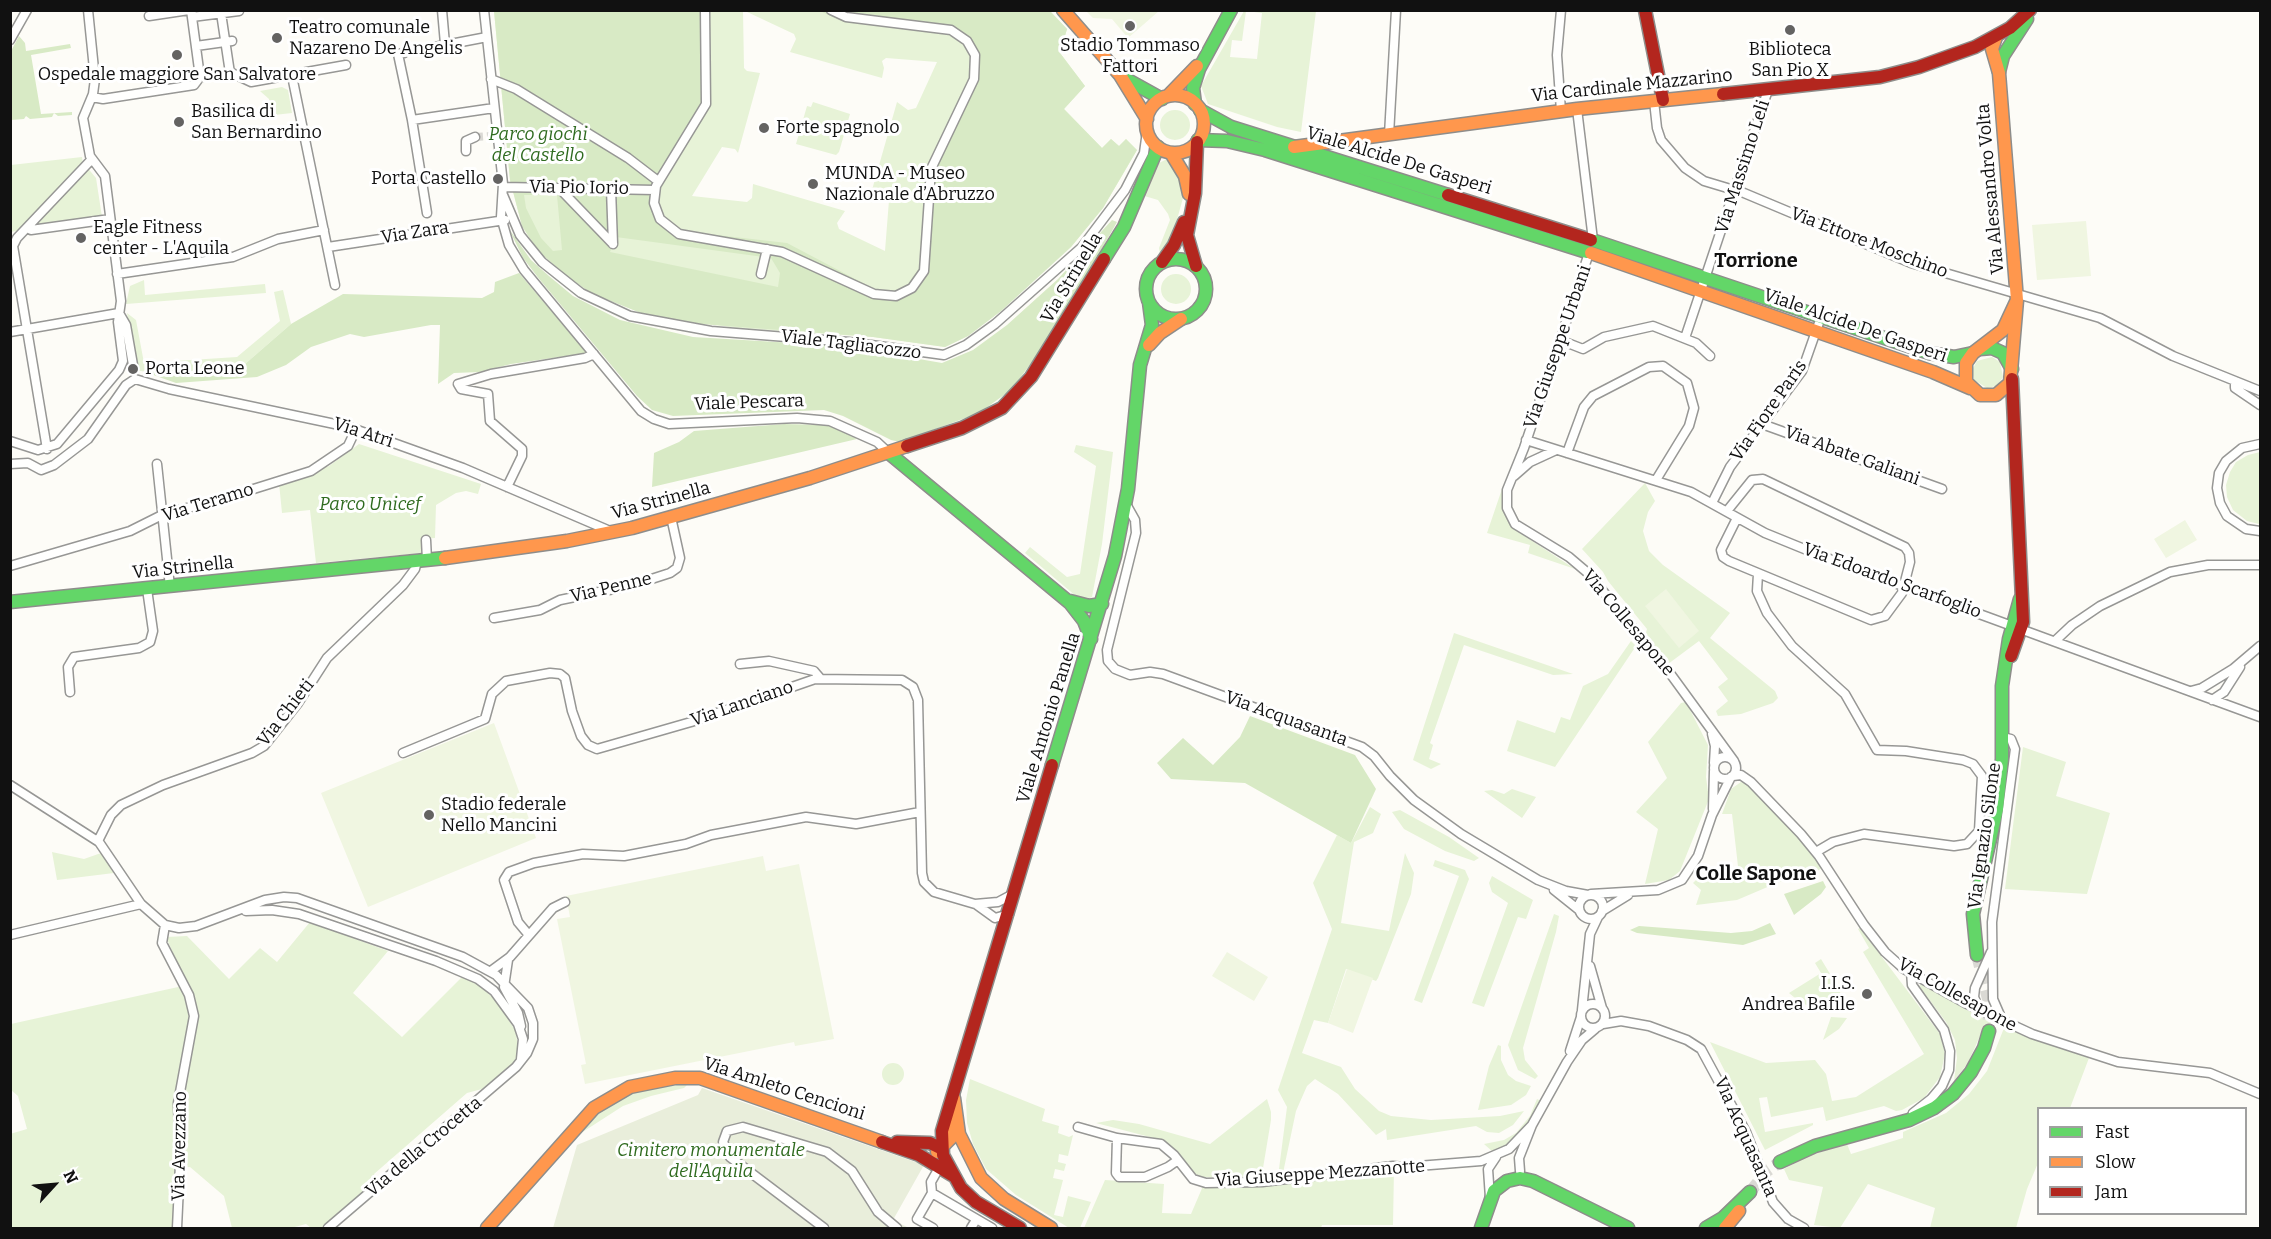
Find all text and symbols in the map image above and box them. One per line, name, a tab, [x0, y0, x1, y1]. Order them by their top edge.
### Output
place label: Teatro comunale Nazareno De Angelis	[289, 17, 463, 60]
marker: Stadio Tommaso Fattori	[1123, 19, 1137, 33]
marker: Biblioteca San Pio X	[1783, 23, 1797, 37]
marker: Teatro comunale Nazareno De Angelis	[270, 31, 284, 45]
place label: Stadio Tommaso Fattori	[1060, 35, 1200, 78]
place label: Biblioteca San Pio X	[1749, 39, 1831, 82]
marker: Ospedale maggiore San Salvatore	[170, 48, 184, 62]
place label: Ospedale maggiore San Salvatore	[38, 64, 316, 86]
street label: Via Cardinale Mazzarino	[1530, 65, 1734, 107]
street label: Via Massimo Leli	[1711, 97, 1775, 237]
place label: Basilica di San Bernardino	[191, 101, 322, 144]
street label: Via Alessandro Volta	[1973, 103, 2009, 275]
marker: Basilica di San Bernardino	[172, 115, 186, 129]
place label: Forte spagnolo	[776, 117, 900, 139]
marker: Forte spagnolo	[757, 121, 771, 135]
street label: Viale Alcide De Gasperi	[1304, 122, 1494, 200]
park label: Parco giochi del Castello	[488, 124, 588, 166]
place label: MUNDA - Museo Nazionale d’Abruzzo	[825, 163, 995, 206]
place label: Porta Castello	[371, 168, 486, 190]
marker: Porta Castello	[491, 172, 505, 186]
street label: Via Pio Iorio	[529, 176, 629, 200]
marker: MUNDA - Museo Nazionale d’Abruzzo	[806, 177, 820, 191]
street label: Via Ettore Moschino	[1787, 203, 1951, 283]
place label: Eagle Fitness center - L'Aquila	[93, 217, 229, 260]
street label: Via Zara	[380, 217, 450, 249]
street label: Via Strinella	[1037, 229, 1107, 327]
marker: Eagle Fitness center - L'Aquila	[74, 231, 88, 245]
district label: Torrione	[1714, 249, 1798, 273]
street label: Via Giuseppe Urbani	[1520, 262, 1596, 432]
street label: Viale Alcide De Gasperi	[1760, 284, 1950, 368]
street label: Viale Tagliacozzo	[779, 326, 923, 364]
street label: Via Fiore Paris	[1726, 356, 1812, 466]
place label: Porta Leone	[145, 358, 245, 380]
marker: Porta Leone	[126, 362, 140, 376]
street label: Viale Pescara	[694, 390, 804, 416]
street label: Via Atri	[330, 413, 396, 453]
street label: Via Abate Galiani	[1781, 421, 1923, 491]
street label: Via Strinella	[609, 477, 713, 525]
street label: Via Teramo	[160, 479, 256, 527]
park label: Parco Unicef	[319, 494, 421, 516]
street label: Via Edoardo Scarfoglio	[1800, 539, 1984, 623]
street label: Via Strinella	[131, 552, 235, 584]
street label: Via Collesapone	[1577, 565, 1679, 681]
street label: Via Penne	[568, 568, 654, 608]
street label: Viale Antonio Panella	[1013, 630, 1085, 806]
street label: Via Chieti	[253, 675, 319, 751]
street label: Via Lanciano	[688, 676, 796, 732]
street label: Via Acquasanta	[1222, 687, 1350, 751]
street label: Via Ignazio Silone	[1964, 761, 2006, 911]
place label: Stadio federale Nello Mancini	[441, 794, 566, 836]
marker: Stadio federale Nello Mancini	[422, 808, 436, 822]
district label: Colle Sapone	[1695, 862, 1817, 886]
street label: Via Collesapone	[1894, 953, 2020, 1037]
place label: I.I.S. Andrea Bafile	[1742, 973, 1855, 1016]
marker: I.I.S. Andrea Bafile	[1860, 987, 1874, 1001]
street label: Via Amleto Cencioni	[700, 1053, 868, 1125]
street label: Via Acquasanta	[1709, 1074, 1781, 1200]
street label: Via Avezzano	[168, 1091, 192, 1201]
street label: Via della Crocetta	[362, 1092, 486, 1202]
legend	[2037, 1107, 2247, 1215]
text: Fast	[2095, 1121, 2130, 1143]
park label: Cimitero monumentale dell'Aquila	[617, 1140, 805, 1182]
text: Slow	[2095, 1151, 2135, 1173]
north arrow	[24, 1155, 84, 1215]
street label: Via Giuseppe Mezzanotte	[1214, 1156, 1426, 1192]
text: N	[59, 1167, 82, 1187]
text: Jam	[2095, 1181, 2128, 1203]

